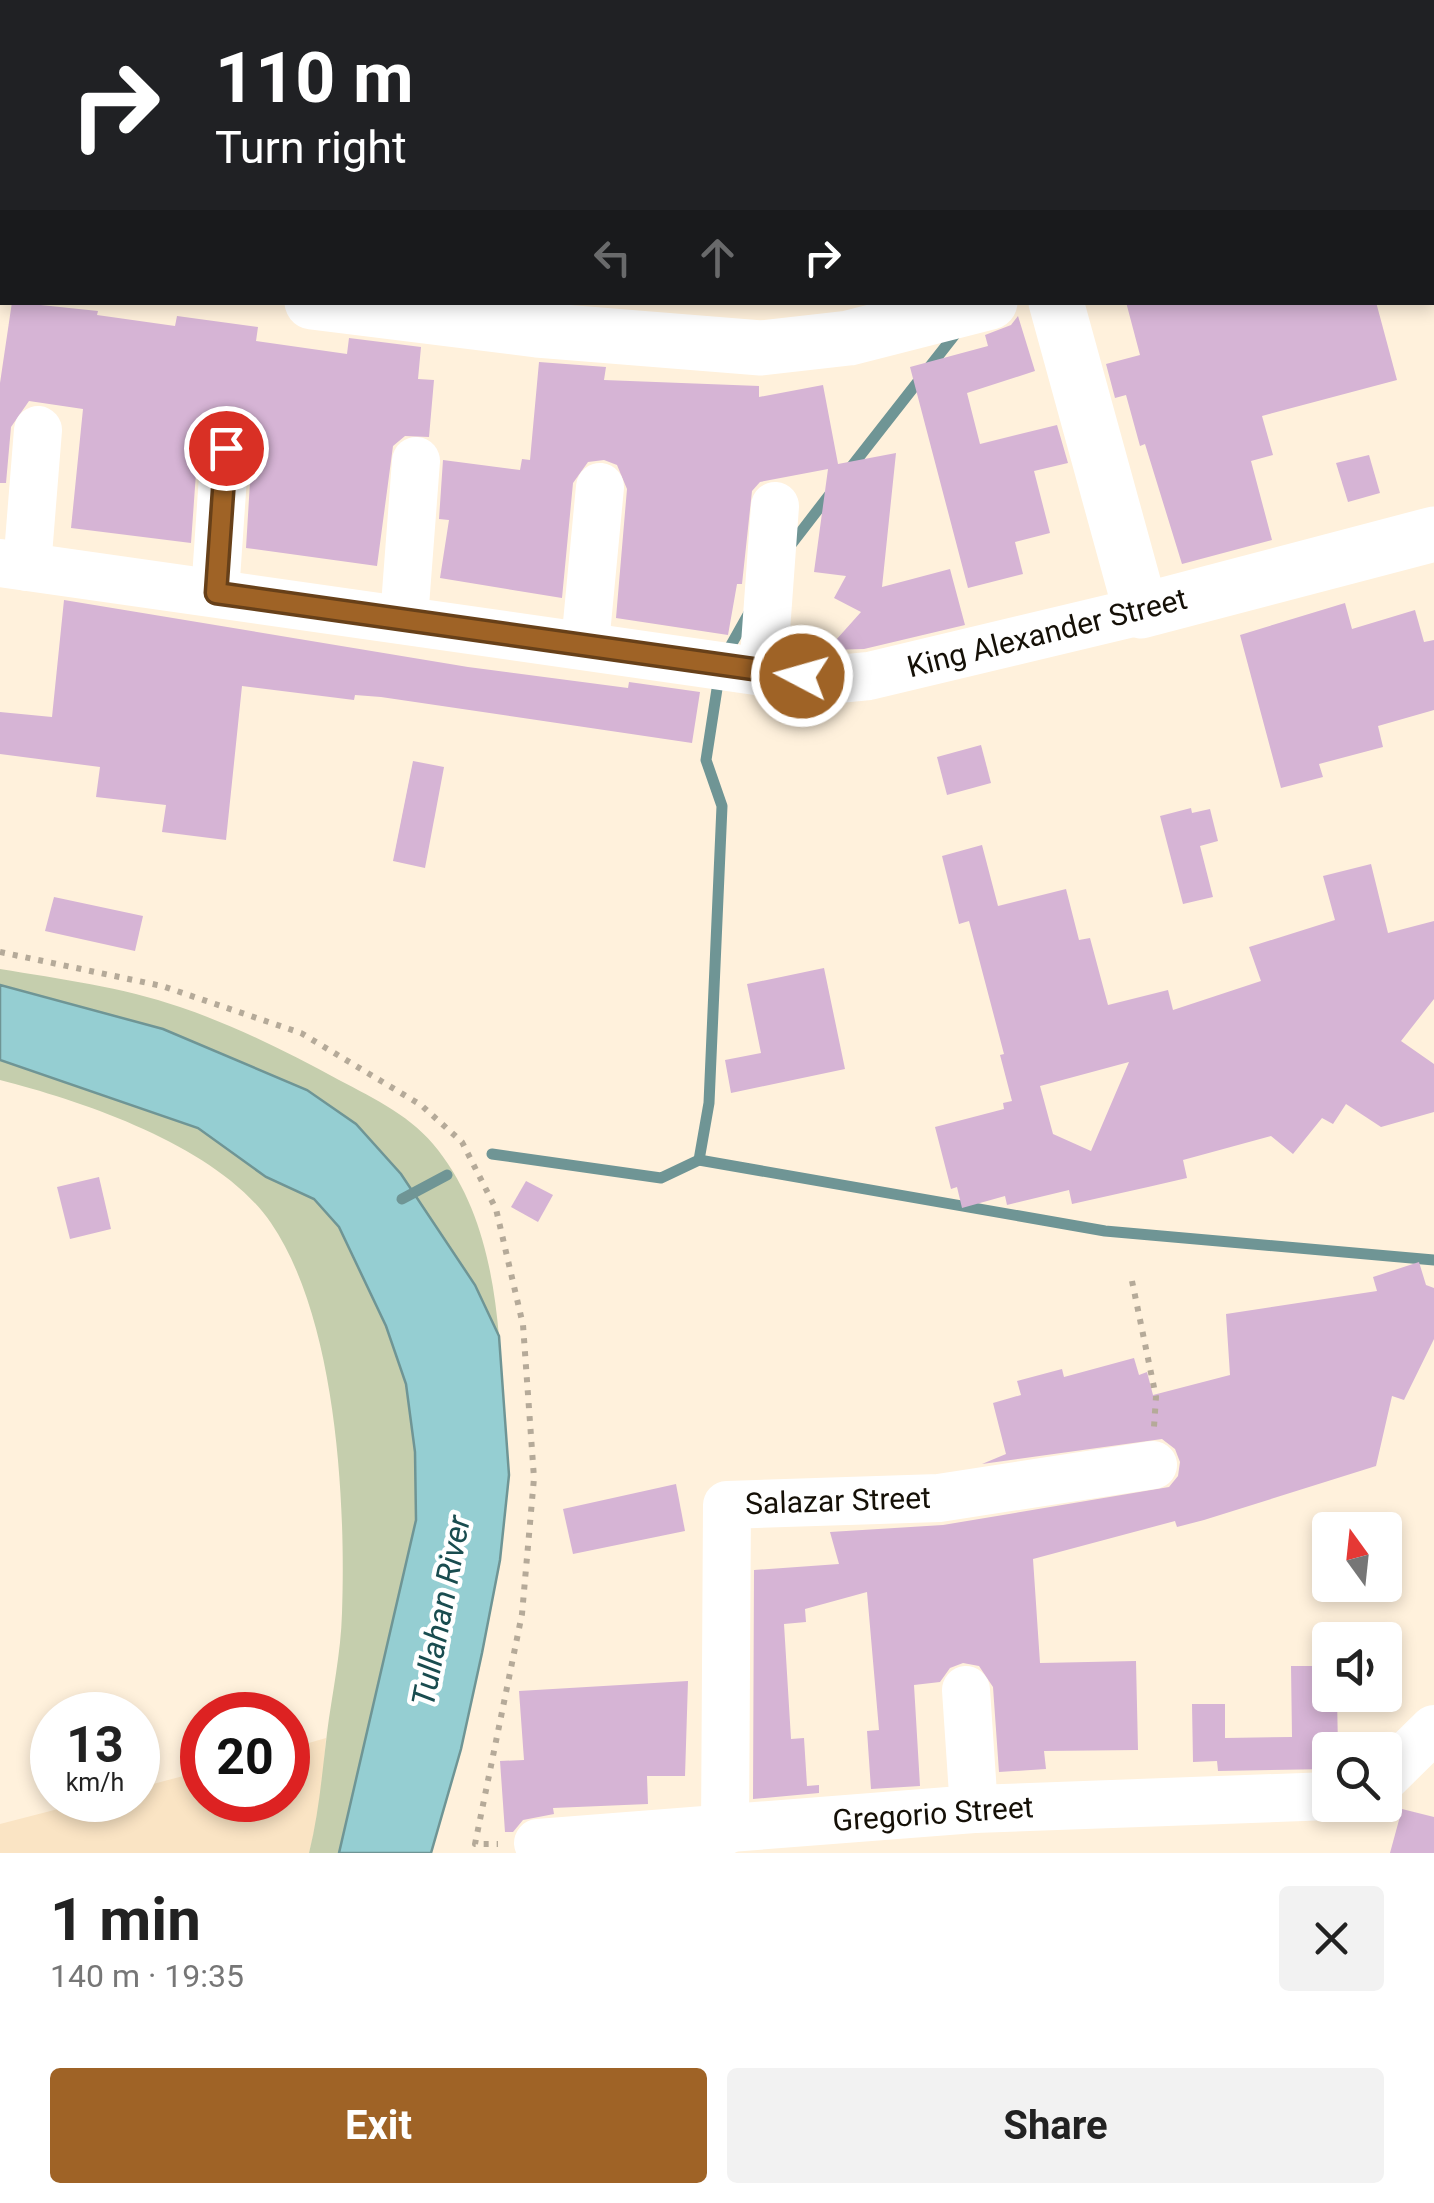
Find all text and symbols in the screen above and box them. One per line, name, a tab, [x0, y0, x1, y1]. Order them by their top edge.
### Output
text: 110 m	[215, 37, 414, 119]
icon: right	[50, 40, 180, 170]
text: Turn right	[215, 121, 407, 174]
icon: left	[585, 230, 640, 285]
icon: ahead	[690, 230, 745, 285]
icon: right	[795, 230, 850, 285]
pin	[184, 406, 269, 491]
icon: arrive	[199, 421, 254, 476]
street label: King Alexander Street	[903, 581, 1190, 684]
position arrow	[750, 624, 854, 728]
street label: Salazar Street	[745, 1480, 931, 1521]
water label: Tullahan River	[404, 1511, 478, 1710]
north arrow	[1312, 1512, 1402, 1602]
map controls	[1312, 1512, 1402, 1822]
button: sound	[1312, 1622, 1402, 1712]
speed limit sign: 20	[180, 1692, 310, 1822]
text: 13	[66, 1716, 124, 1774]
button: search	[1312, 1732, 1402, 1822]
text: km/h	[66, 1768, 124, 1797]
street label: Gregorio Street	[831, 1789, 1035, 1838]
text: 1 min	[50, 1884, 201, 1955]
button: close	[1279, 1886, 1384, 1991]
text: 140 m · 19:35	[50, 1957, 244, 1995]
button: Exit	[50, 2068, 707, 2183]
button: Share	[727, 2068, 1384, 2183]

